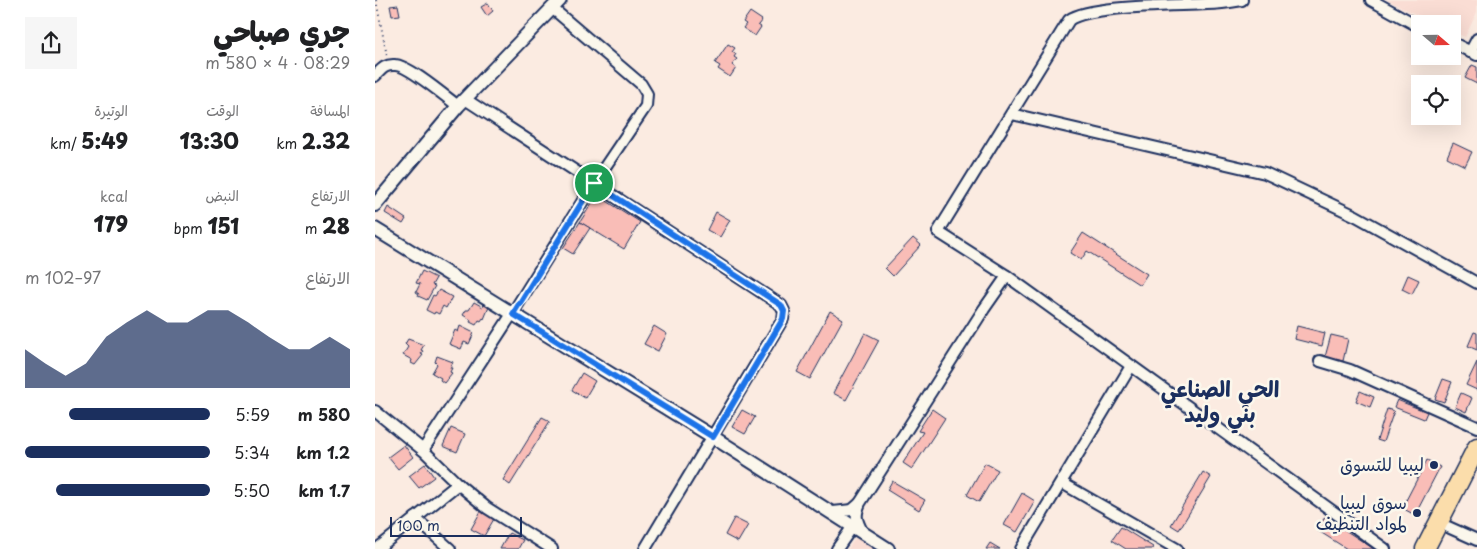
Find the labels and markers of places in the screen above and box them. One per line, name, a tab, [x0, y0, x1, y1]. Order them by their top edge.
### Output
pin	[573, 162, 615, 204]
place label: ليبيا للتسوق	[1340, 450, 1424, 477]
marker: ليبيا للتسوق	[1428, 459, 1440, 471]
place label: سوق ليبيا لمواد التنظيف	[1316, 488, 1407, 536]
marker: سوق ليبيا لمواد التنظيف	[1411, 507, 1423, 519]

